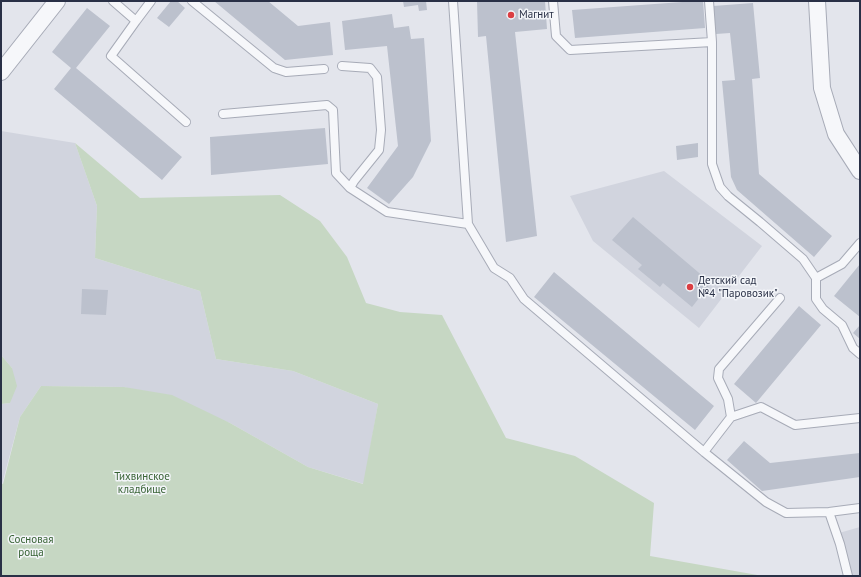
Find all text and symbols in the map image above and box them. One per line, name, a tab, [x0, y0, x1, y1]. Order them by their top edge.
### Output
place label: Магнит	[519, 8, 554, 22]
marker: Магнит	[506, 10, 516, 20]
place label: Детский сад №4 "Паровозик"	[698, 274, 778, 300]
marker: Детский сад №4 "Паровозик"	[685, 282, 695, 292]
park label: Тихвинское кладбище	[114, 470, 170, 496]
park label: Сосновая роща	[9, 533, 53, 559]

